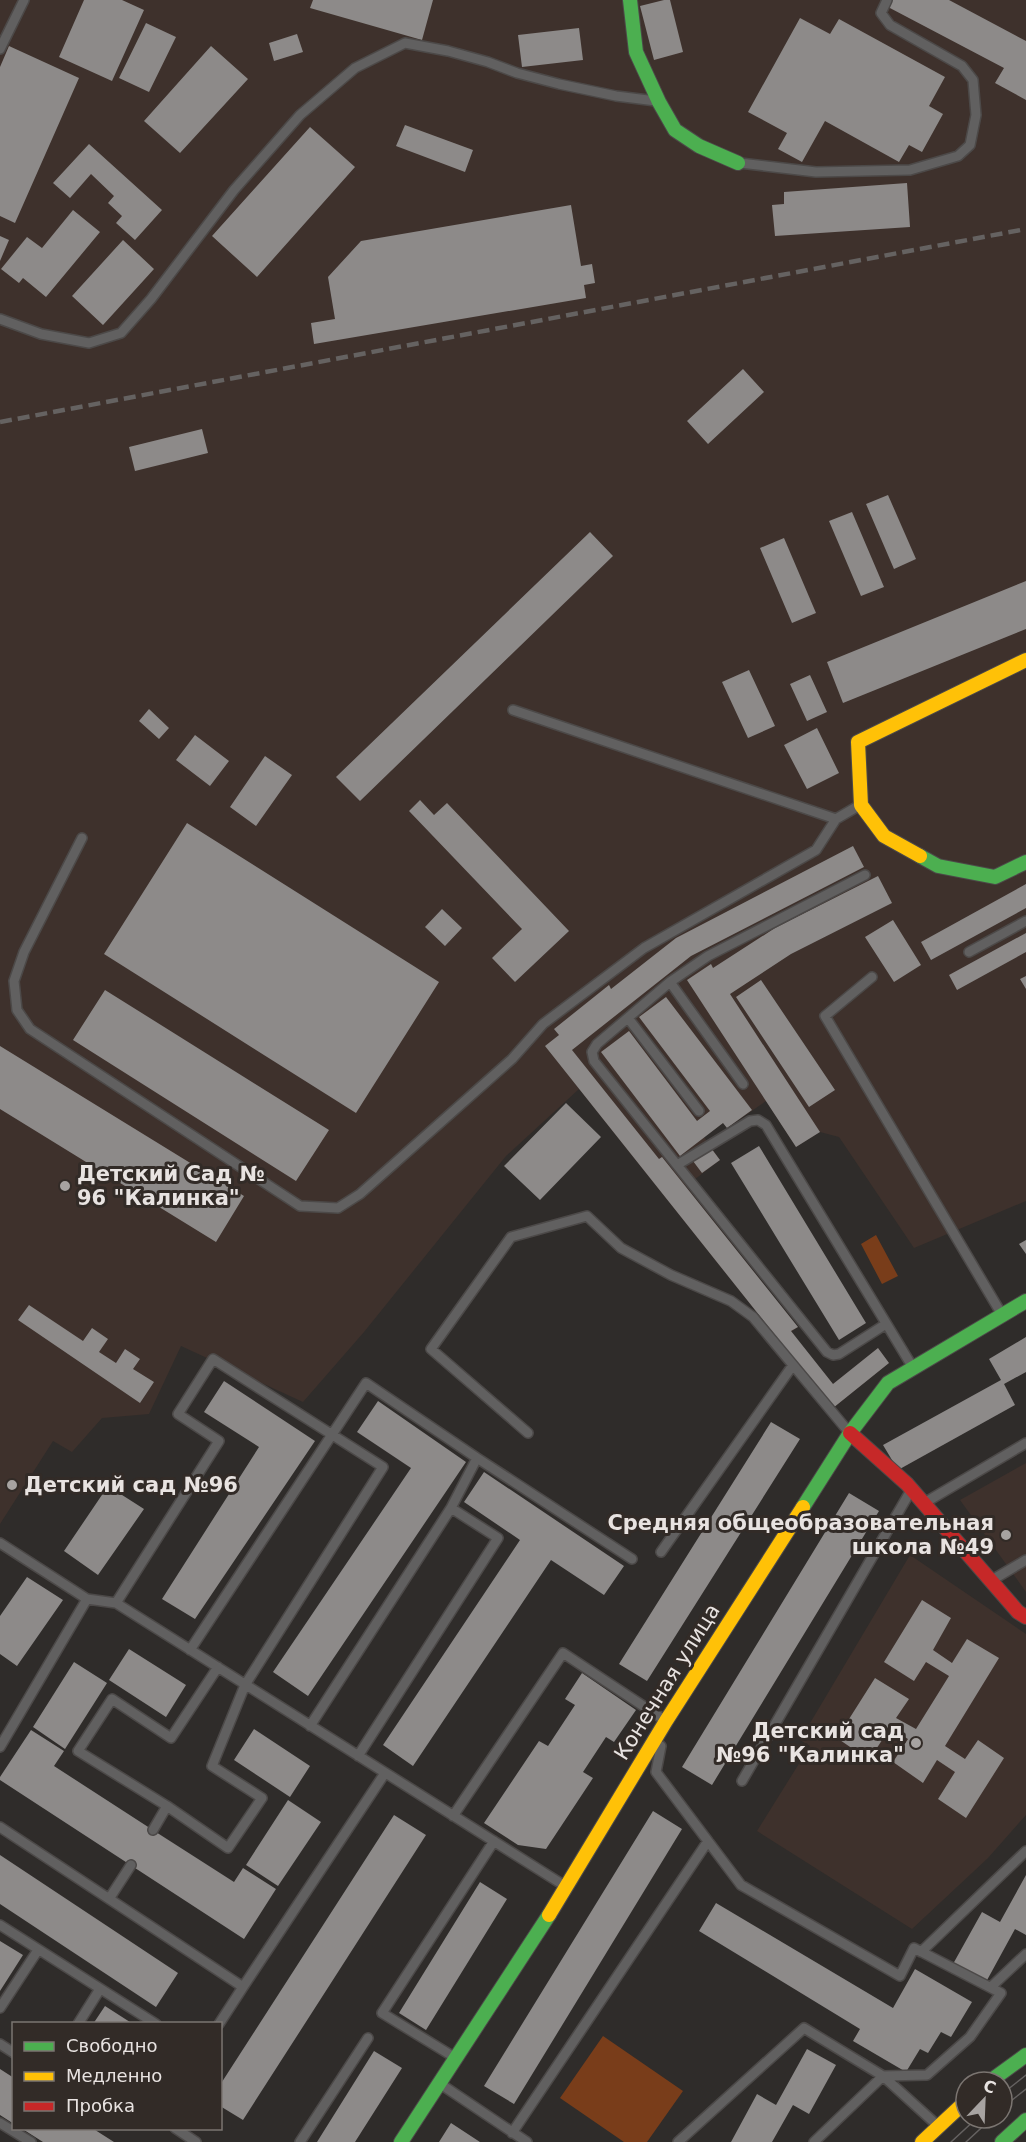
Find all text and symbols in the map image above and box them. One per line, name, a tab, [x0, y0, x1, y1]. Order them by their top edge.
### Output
place label: Детский Сад № 96 "Калинка"	[77, 1162, 265, 1210]
marker: Детский Сад № 96 "Калинка"	[58, 1179, 72, 1193]
place label: Детский сад №96	[24, 1473, 238, 1497]
marker: Детский сад №96	[5, 1478, 19, 1492]
place label: Средняя общеобразовательная школа №49	[607, 1511, 994, 1559]
marker: Средняя общеобразовательная школа №49	[999, 1528, 1013, 1542]
street label: Конечная улица	[609, 1600, 725, 1764]
place label: Детский сад №96 "Калинка"	[716, 1719, 904, 1767]
marker: Детский сад №96 "Калинка"	[909, 1736, 923, 1750]
legend	[12, 2022, 222, 2130]
text: Свободно	[66, 2035, 158, 2056]
text: Медленно	[66, 2065, 162, 2086]
north arrow	[954, 2070, 1014, 2130]
text: С	[981, 2076, 999, 2098]
text: Пробка	[66, 2095, 135, 2116]

